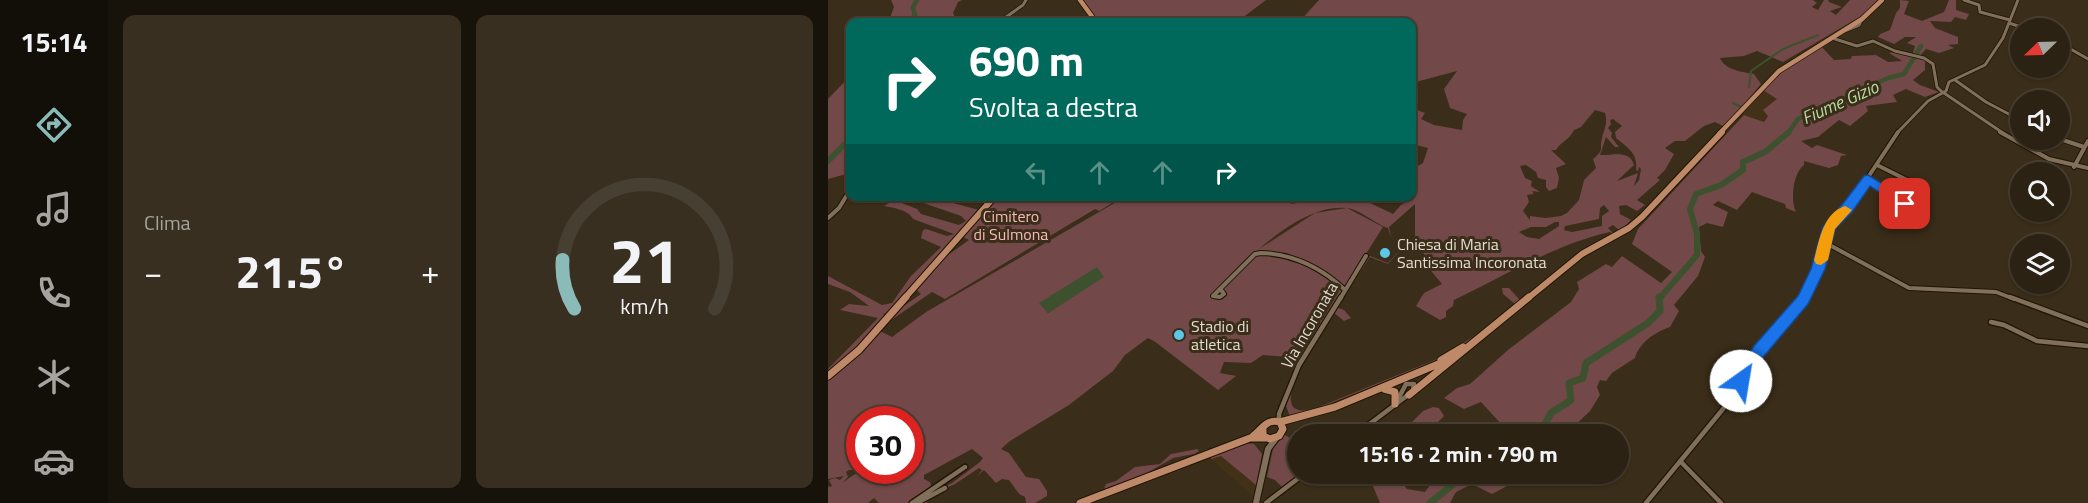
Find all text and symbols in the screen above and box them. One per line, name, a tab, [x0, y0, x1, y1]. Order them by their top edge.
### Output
north arrow	[2010, 18, 2070, 78]
map controls	[2010, 18, 2070, 294]
text: 15:14	[20, 21, 88, 62]
text: 690 m	[969, 28, 1084, 92]
icon: right	[870, 42, 948, 120]
water label: Fiume Gizio	[1797, 73, 1884, 131]
text: Svolta a destra	[969, 86, 1138, 127]
button: sound	[2010, 90, 2070, 150]
icon: directions	[33, 104, 75, 146]
icon: left	[1020, 156, 1053, 189]
icon: ahead	[1083, 156, 1116, 189]
icon: ahead	[1146, 156, 1179, 189]
icon: right	[1209, 156, 1242, 189]
button: search	[2010, 162, 2070, 222]
pin	[1879, 178, 1930, 229]
icon: arrive	[1888, 187, 1921, 220]
icon: music	[33, 188, 75, 230]
park label: Cimitero di Sulmona	[974, 204, 1048, 246]
text: Clima	[144, 207, 191, 238]
text: 21	[609, 212, 679, 307]
place label: Chiesa di Maria Santissima Incoronata	[1397, 232, 1547, 274]
button: layers	[2010, 234, 2070, 294]
text: 21.5°	[236, 237, 348, 305]
marker: Chiesa di Maria Santissima Incoronata	[1378, 246, 1392, 260]
text: −	[144, 247, 162, 297]
text: +	[421, 247, 439, 297]
icon: phone	[33, 272, 75, 314]
street label: Via Incoronata	[1275, 277, 1343, 373]
text: km/h	[620, 290, 669, 322]
place label: Stadio di atletica	[1191, 314, 1249, 356]
marker: Stadio di atletica	[1172, 328, 1186, 342]
position arrow	[1709, 349, 1773, 413]
icon: climate	[33, 356, 75, 398]
speed limit sign: 30	[846, 406, 924, 484]
text: 15:16 · 2 min · 790 m	[1358, 437, 1558, 471]
icon: car	[33, 440, 75, 482]

